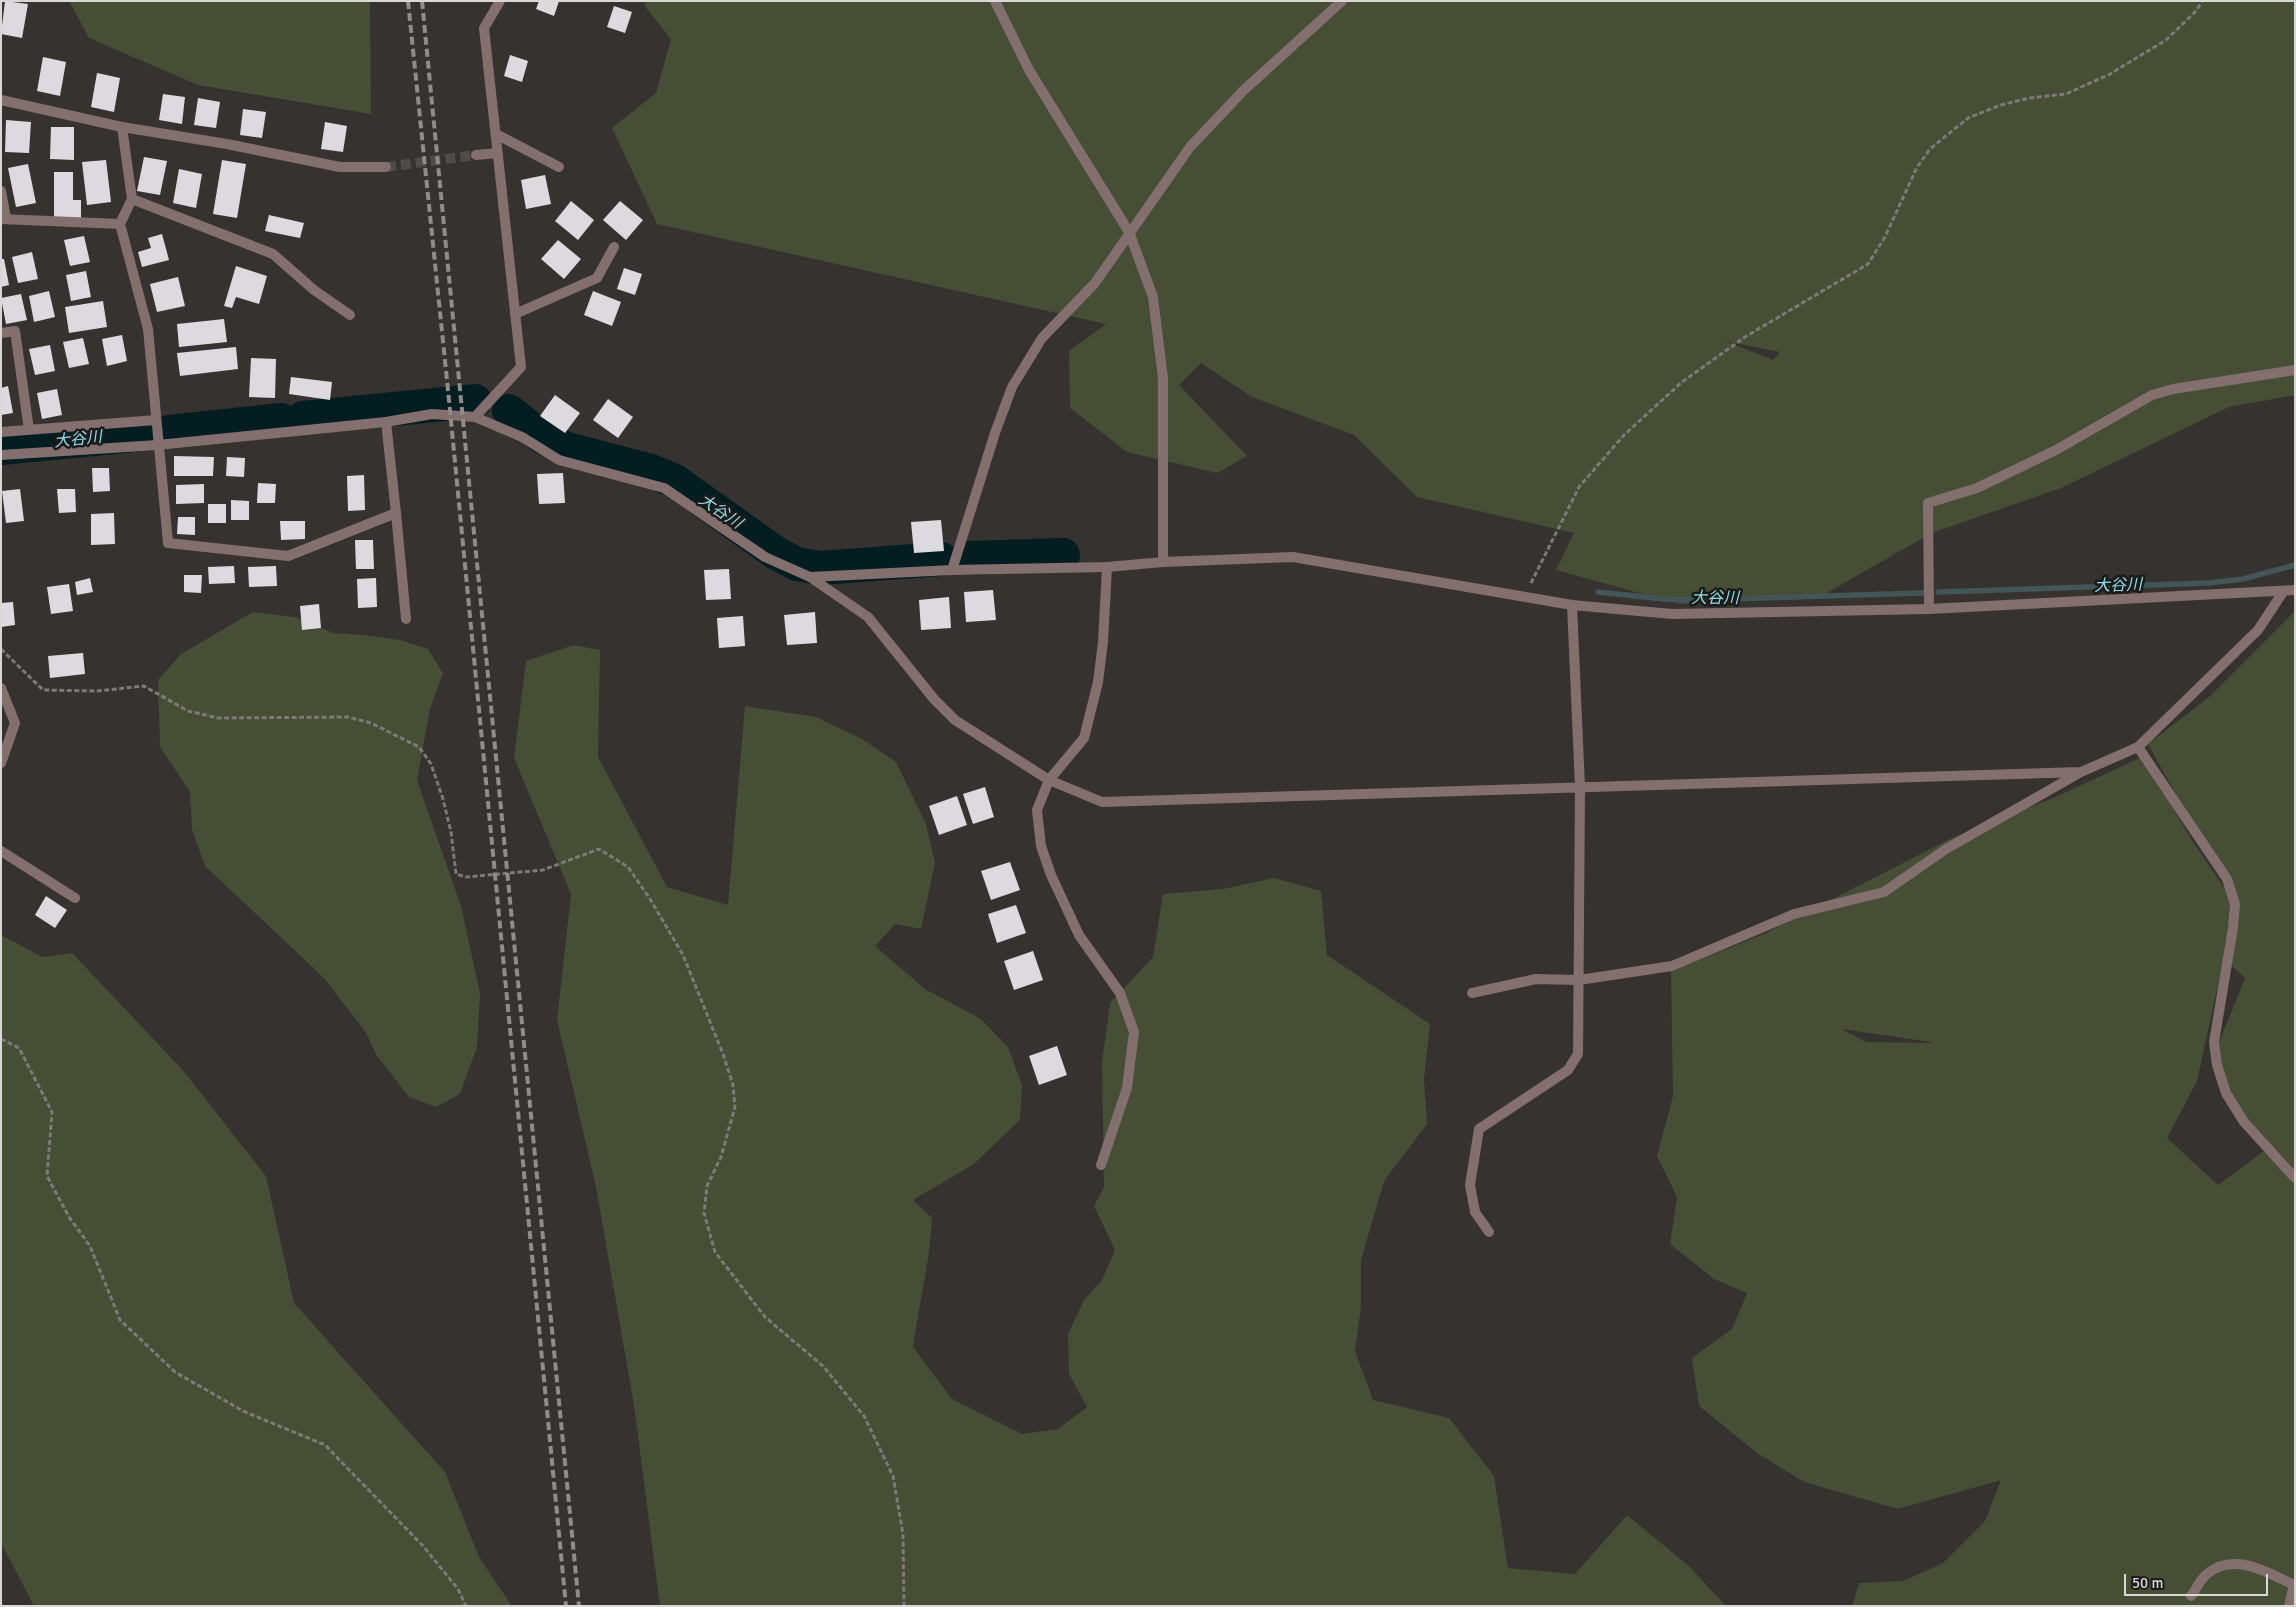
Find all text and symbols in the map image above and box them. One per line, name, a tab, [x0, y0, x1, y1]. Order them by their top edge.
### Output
water label: 大谷川	[53, 428, 103, 452]
water label: 大谷川	[695, 491, 745, 533]
water label: 大谷川	[2094, 576, 2142, 596]
water label: 大谷川	[1691, 589, 1739, 609]
scale bar	[2126, 1564, 2270, 1596]
text: 50 m	[2132, 1574, 2163, 1592]

